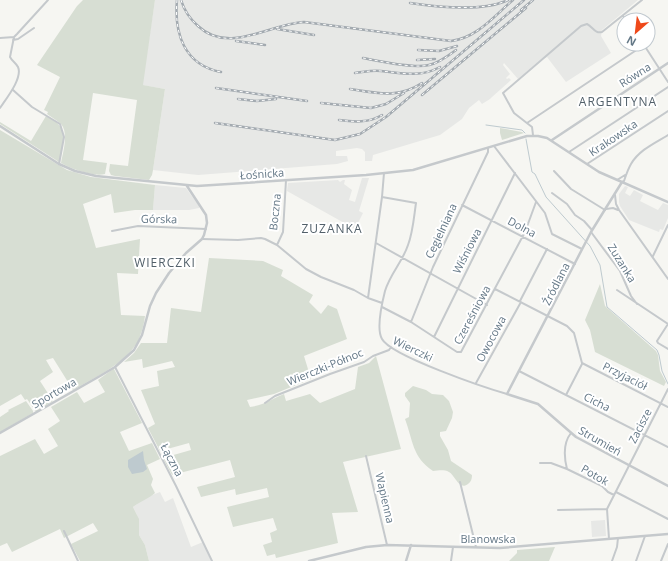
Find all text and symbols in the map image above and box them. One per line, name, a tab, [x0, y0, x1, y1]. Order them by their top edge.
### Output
north arrow	[616, 12, 656, 52]
text: N	[624, 33, 639, 50]
street label: Równa	[616, 59, 653, 90]
district label: ARGENTYNA	[579, 93, 657, 110]
street label: Krakowska	[586, 116, 640, 159]
street label: Łośnicka	[239, 164, 285, 183]
street label: Boczna	[265, 193, 284, 231]
street label: Cegielniana	[421, 201, 460, 261]
street label: Górska	[141, 211, 177, 226]
street label: Dolna	[505, 213, 539, 240]
district label: ZUZANKA	[301, 220, 363, 237]
street label: Wiśniowa	[449, 226, 484, 276]
street label: Zuzanka	[605, 241, 640, 285]
district label: WIERCZKI	[134, 254, 196, 271]
street label: Źródlana	[538, 260, 573, 308]
street label: Czereśniowa	[450, 283, 493, 347]
street label: Owocowa	[472, 313, 509, 364]
street label: Wierczki	[391, 332, 436, 365]
street label: Wierczki-Północ	[285, 344, 365, 389]
street label: Przyjaciół	[600, 358, 650, 393]
street label: Sportowa	[29, 374, 79, 411]
street label: Cicha	[581, 389, 613, 415]
street label: Zacisze	[624, 406, 655, 446]
street label: Strumień	[576, 422, 624, 459]
street label: Łączna	[158, 441, 187, 479]
street label: Potok	[579, 461, 612, 489]
street label: Wapienna	[372, 471, 399, 525]
street label: Blanowska	[460, 531, 516, 546]

